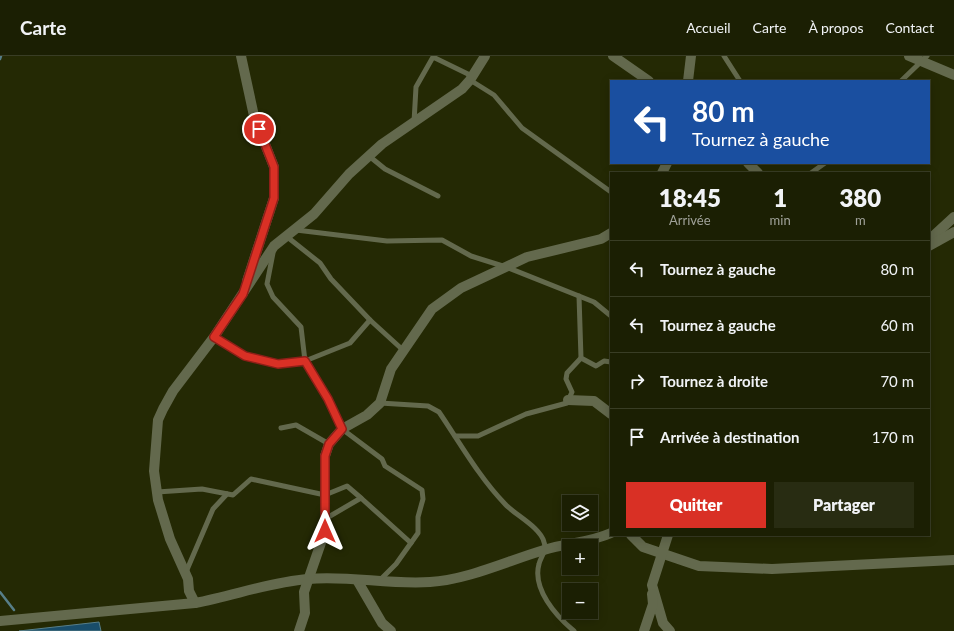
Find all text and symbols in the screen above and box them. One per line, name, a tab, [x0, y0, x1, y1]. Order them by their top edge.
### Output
text: Carte	[20, 16, 66, 39]
text: Accueil	[686, 19, 731, 36]
text: Carte	[753, 19, 786, 36]
text: À propos	[808, 19, 863, 36]
text: Contact	[885, 19, 934, 36]
text: 80 m	[692, 94, 755, 128]
icon: left	[626, 96, 678, 148]
pin	[242, 112, 276, 146]
icon: arrive	[248, 118, 270, 140]
text: Tournez à gauche	[692, 128, 830, 150]
text: 18:45	[659, 183, 721, 212]
text: 1	[773, 183, 787, 212]
text: 380	[839, 183, 881, 212]
text: Arrivée	[669, 212, 711, 228]
text: min	[770, 212, 791, 228]
text: m	[855, 212, 866, 228]
icon: left	[626, 258, 648, 280]
text: Tournez à gauche	[660, 260, 776, 278]
text: 80 m	[880, 260, 914, 278]
icon: left	[626, 314, 648, 336]
text: Tournez à gauche	[660, 316, 776, 334]
text: 60 m	[880, 316, 914, 334]
icon: right	[626, 370, 648, 392]
text: Tournez à droite	[660, 372, 768, 390]
text: 70 m	[880, 372, 914, 390]
icon: arrive	[626, 426, 648, 448]
text: Arrivée à destination	[660, 428, 799, 446]
text: 170 m	[872, 428, 914, 446]
button: Quitter	[626, 482, 766, 528]
button: Partager	[774, 482, 914, 528]
map controls	[562, 495, 598, 619]
button: layers	[562, 495, 598, 531]
position arrow	[304, 510, 346, 552]
button: +	[562, 539, 598, 575]
button: −	[562, 583, 598, 619]

